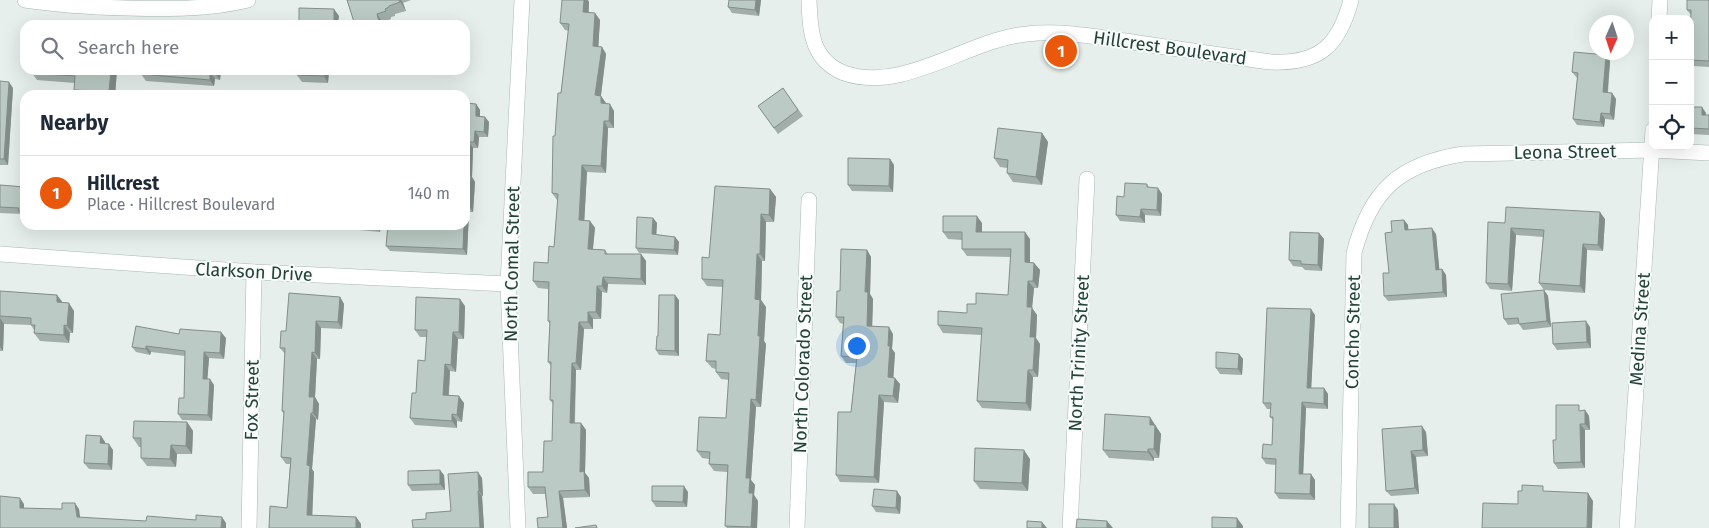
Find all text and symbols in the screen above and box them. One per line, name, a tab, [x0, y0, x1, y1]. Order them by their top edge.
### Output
north arrow	[1589, 15, 1634, 60]
map controls	[1649, 15, 1694, 150]
button: +	[1649, 15, 1694, 60]
search box	[20, 20, 470, 75]
street label: Hillcrest Boulevard	[1092, 26, 1248, 70]
pin: 1	[1045, 32, 1077, 70]
icon: search	[38, 34, 66, 62]
text: Search here	[78, 36, 179, 59]
button: −	[1649, 60, 1694, 105]
button: locate	[1649, 105, 1694, 150]
text: Nearby	[40, 110, 108, 136]
street label: Leona Street	[1513, 140, 1617, 164]
text: Hillcrest	[87, 172, 159, 195]
text: 1	[52, 184, 60, 203]
text: 140 m	[408, 184, 450, 203]
street label: North Comal Street	[500, 185, 524, 342]
text: Place · Hillcrest Boulevard	[87, 195, 275, 214]
street label: Clarkson Drive	[195, 258, 313, 286]
street label: Medina Street	[1625, 271, 1655, 386]
street label: North Colorado Street	[789, 274, 817, 454]
street label: North Trinity Street	[1064, 274, 1094, 432]
street label: Concho Street	[1341, 274, 1365, 389]
your location	[844, 333, 870, 359]
street label: Fox Street	[240, 359, 264, 441]

